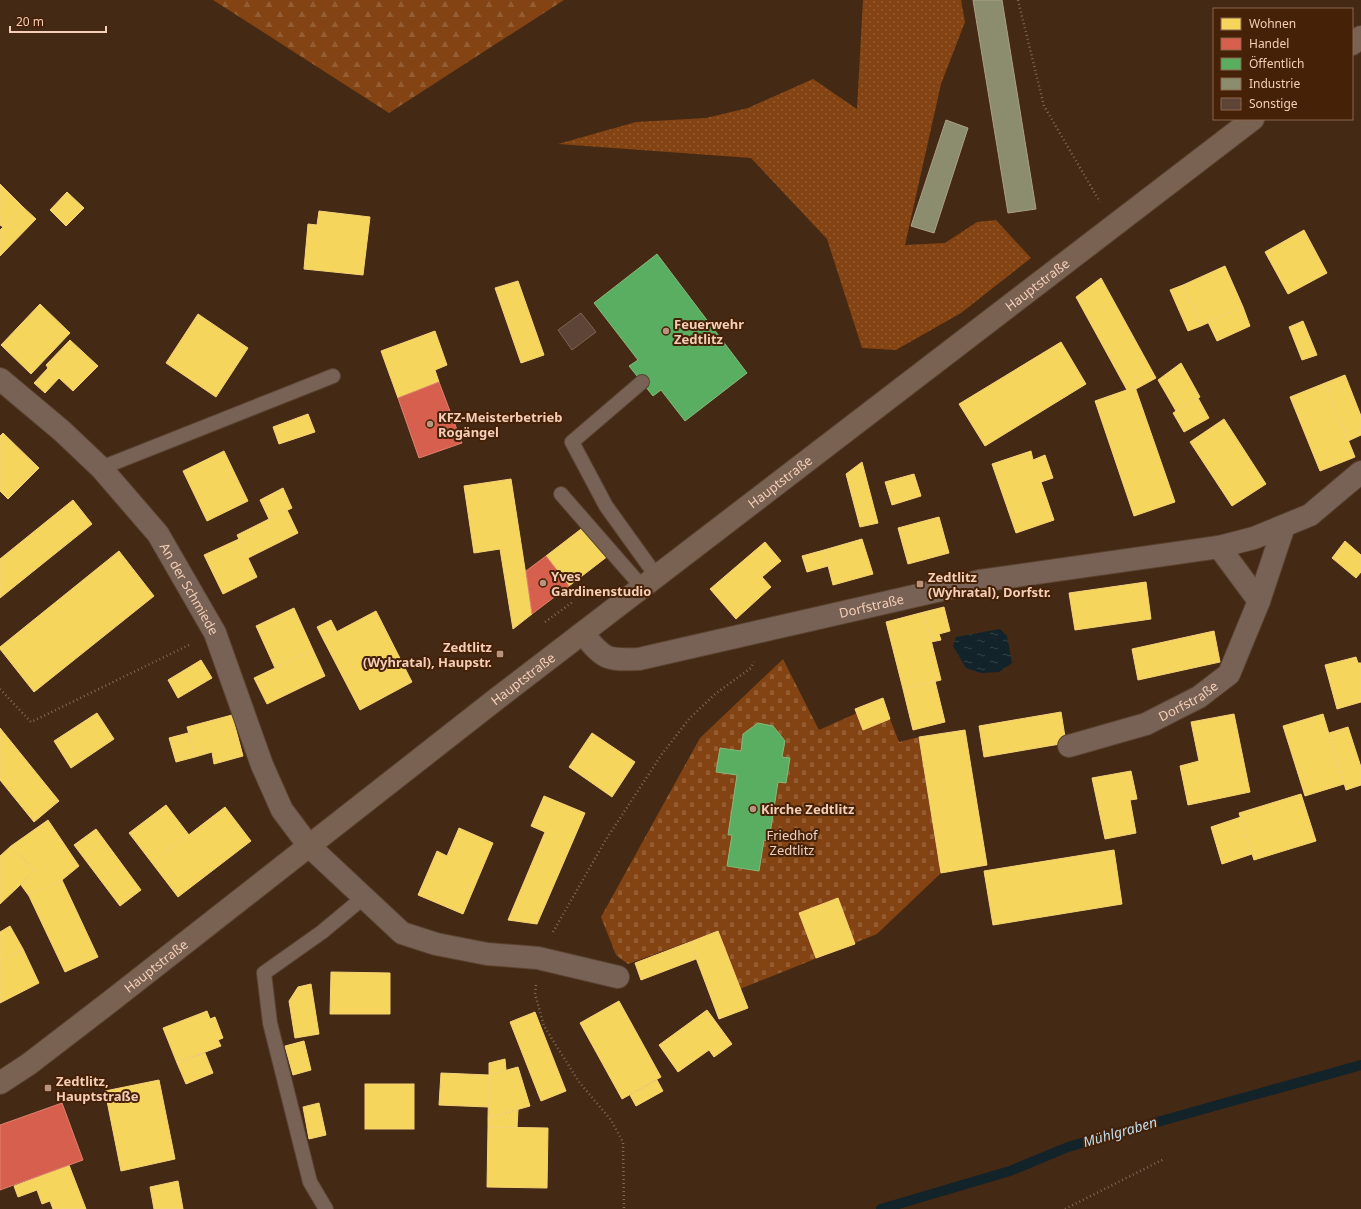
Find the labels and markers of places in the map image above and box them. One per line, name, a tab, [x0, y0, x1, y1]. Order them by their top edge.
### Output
place label: Feuerwehr Zedtlitz	[674, 315, 744, 348]
marker: Feuerwehr Zedtlitz	[661, 326, 671, 336]
place label: KFZ-Meisterbetrieb Rogängel	[438, 408, 562, 441]
marker: KFZ-Meisterbetrieb Rogängel	[425, 419, 435, 429]
place label: Yves Gardinenstudio	[551, 567, 651, 600]
place label: Zedtlitz (Wyhratal), Dorfstr.	[928, 568, 1051, 601]
marker: Yves Gardinenstudio	[538, 578, 548, 588]
marker: Zedtlitz (Wyhratal), Dorfstr.	[915, 579, 925, 589]
place label: Zedtlitz (Wyhratal), Haupstr.	[363, 638, 492, 671]
marker: Zedtlitz (Wyhratal), Haupstr.	[495, 649, 505, 659]
place label: Kirche Zedtlitz	[761, 800, 854, 818]
marker: Kirche Zedtlitz	[748, 804, 758, 814]
place label: Zedtlitz, Hauptstraße	[56, 1072, 139, 1105]
marker: Zedtlitz, Hauptstraße	[43, 1083, 53, 1093]

